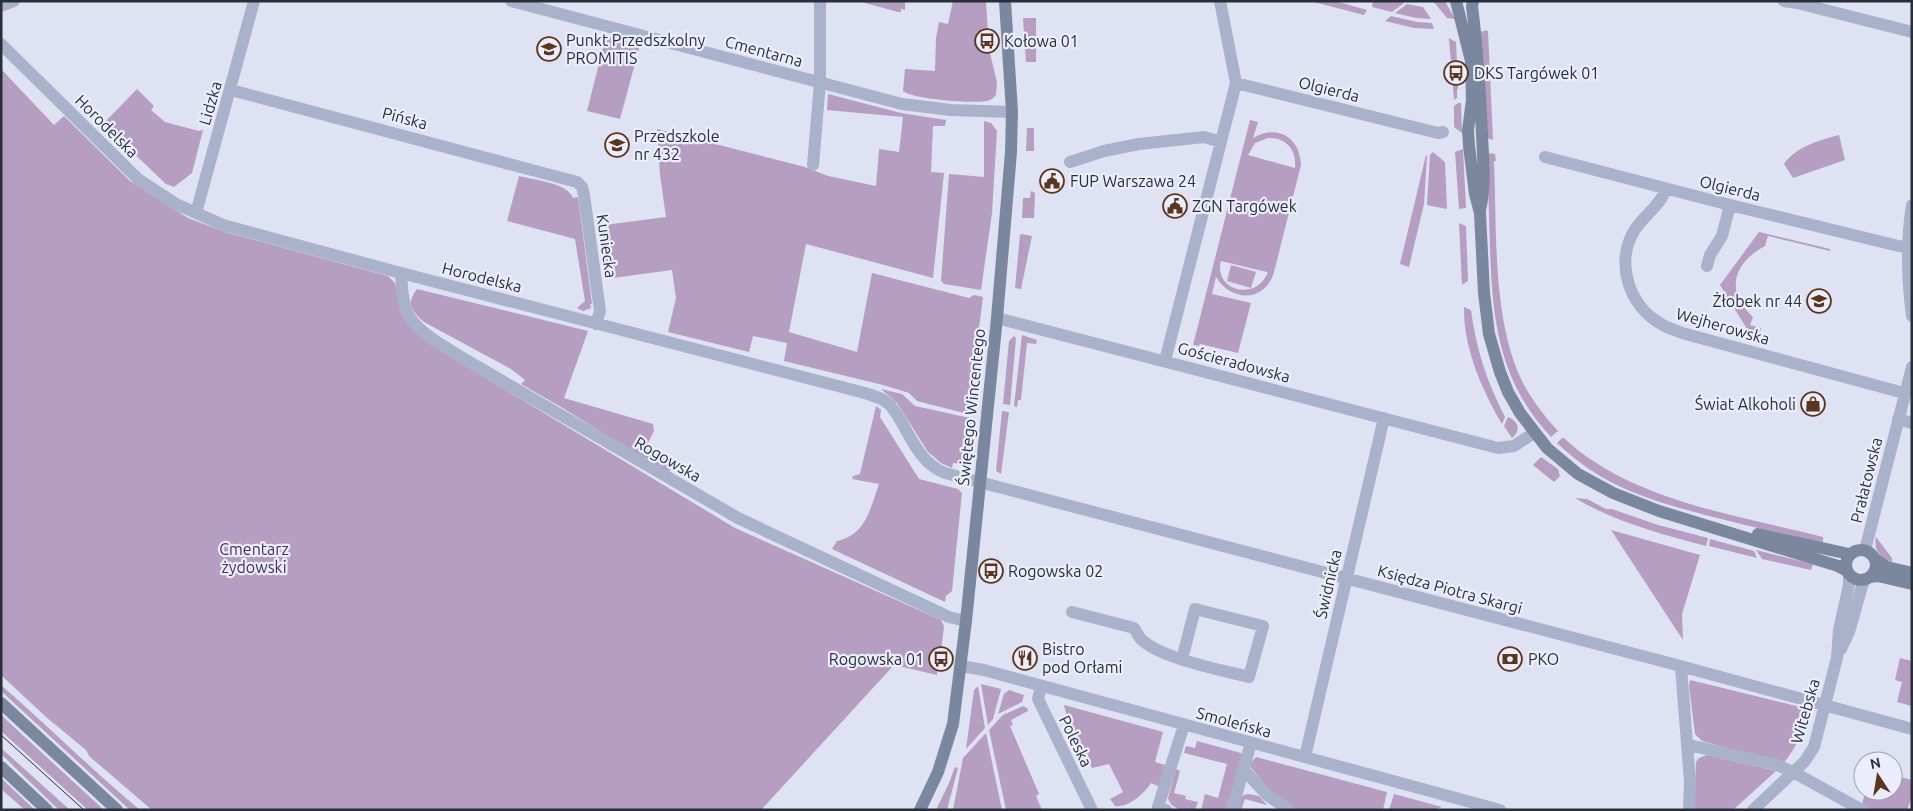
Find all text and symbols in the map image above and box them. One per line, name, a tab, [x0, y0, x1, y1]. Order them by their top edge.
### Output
bus stop icon: Kołowa 01	[974, 28, 1000, 54]
place label: Punkt Przedszkolny PROMITIS	[566, 31, 706, 67]
street label: Cmentarna	[723, 32, 805, 70]
place label: Kołowa 01	[1004, 32, 1079, 50]
school or university icon: Punkt Przedszkolny PROMITIS	[536, 36, 562, 62]
bus stop icon: DKS Targówek 01	[1443, 60, 1469, 86]
place label: DKS Targówek 01	[1474, 64, 1599, 82]
street label: Olgierda	[1297, 73, 1361, 105]
street label: Lidzka	[195, 79, 225, 127]
street label: Horodelska	[72, 91, 142, 161]
street label: Pińska	[381, 103, 429, 133]
place label: Przedszkole nr 432	[634, 127, 720, 163]
school or university icon: Przedszkole nr 432	[604, 132, 630, 158]
public building icon: FUP Warszawa 24	[1039, 168, 1065, 194]
place label: FUP Warszawa 24	[1070, 172, 1196, 190]
street label: Olgierda	[1698, 172, 1762, 204]
public building icon: ZGN Targówek	[1162, 193, 1188, 219]
place label: ZGN Targówek	[1192, 197, 1297, 215]
street label: Kuniecka	[594, 213, 620, 279]
street label: Horodelska	[440, 258, 524, 296]
school or university icon: Żłobek nr 44	[1806, 288, 1832, 314]
place label: Żłobek nr 44	[1712, 292, 1802, 310]
street label: Wejherowska	[1674, 304, 1772, 348]
street label: Świętego Wincentego	[953, 327, 988, 486]
street label: Gościeradowska	[1176, 338, 1292, 386]
shop icon: Świat Alkoholi	[1800, 391, 1826, 417]
place label: Świat Alkoholi	[1695, 394, 1796, 413]
street label: Rogowska	[632, 433, 704, 485]
street label: Prałatowska	[1847, 435, 1885, 525]
park label: Cmentarz żydowski	[219, 540, 289, 576]
street label: Świdnicka	[1310, 547, 1345, 621]
bus stop icon: Rogowska 02	[978, 558, 1004, 584]
street label: Księdza Piotra Skargi	[1376, 561, 1524, 617]
place label: Rogowska 02	[1008, 562, 1103, 580]
place label: Bistro pod Orłami	[1042, 640, 1122, 676]
restaurant icon: Bistro pod Orłami	[1012, 645, 1038, 671]
bus stop icon: Rogowska 01	[928, 646, 954, 672]
bank icon: PKO	[1497, 646, 1523, 672]
place label: Rogowska 01	[829, 650, 924, 668]
place label: PKO	[1528, 650, 1559, 668]
street label: Witebska	[1787, 676, 1823, 746]
street label: Smoleńska	[1195, 703, 1273, 741]
street label: Poleska	[1056, 712, 1096, 770]
north arrow	[1853, 751, 1903, 801]
text: N	[1869, 754, 1882, 772]

